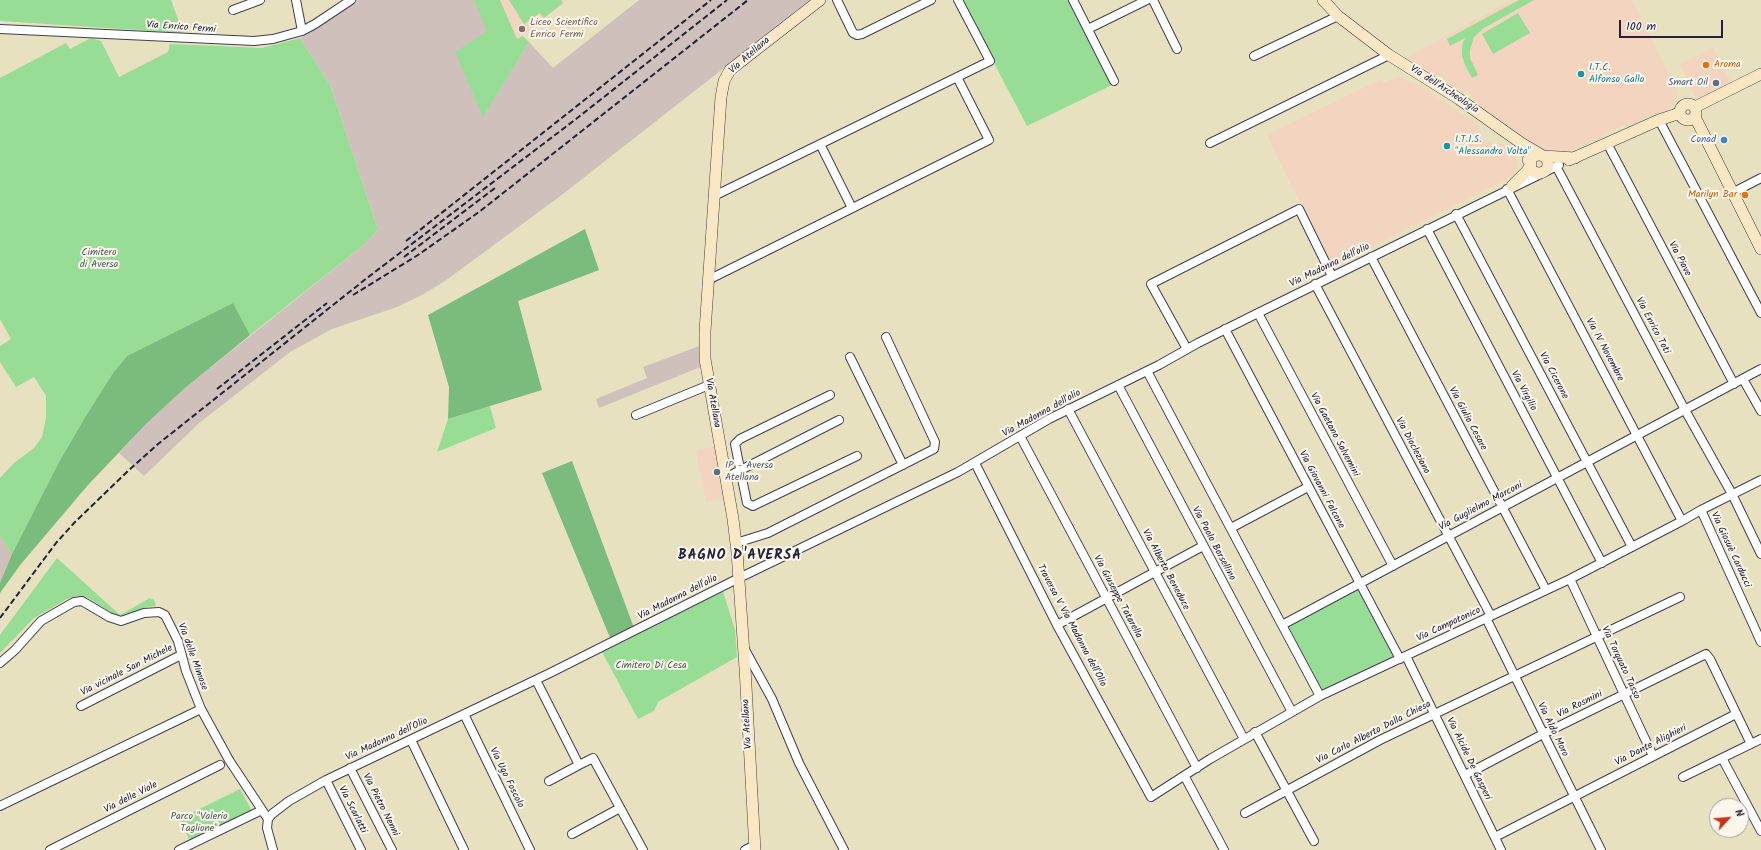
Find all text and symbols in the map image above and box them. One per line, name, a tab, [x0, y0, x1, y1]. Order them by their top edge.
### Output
scale bar	[1621, 12, 1725, 38]
place label: Liceo Scientifico Enrico Fermi	[530, 17, 598, 40]
text: 100 m	[1626, 17, 1656, 36]
street label: Via Enrico Fermi	[146, 20, 216, 36]
marker: Liceo Scientifico Enrico Fermi	[517, 24, 527, 34]
street label: Via Atellana	[727, 35, 773, 77]
place label: Aroma	[1714, 59, 1741, 71]
marker: Aroma	[1701, 60, 1711, 70]
place label: I.T.C. Alfonso Gallo	[1589, 62, 1644, 86]
street label: Via dell'Archeologia	[1407, 63, 1481, 117]
marker: I.T.C. Alfonso Gallo	[1576, 69, 1586, 79]
place label: Smart Oil	[1668, 77, 1708, 89]
marker: Smart Oil	[1711, 78, 1721, 88]
place label: I.T.I.S. "Alessandro Volta"	[1455, 134, 1531, 158]
place label: Conad	[1690, 134, 1716, 146]
marker: Conad	[1719, 135, 1729, 145]
marker: I.T.I.S. "Alessandro Volta"	[1442, 141, 1452, 151]
place label: Marilyn Bar	[1688, 189, 1737, 201]
marker: Marilyn Bar	[1740, 190, 1750, 200]
street label: Via Piave	[1665, 240, 1693, 278]
street label: Via Madonna dell'olio	[1288, 241, 1372, 291]
park label: Cimitero di Aversa	[80, 247, 118, 270]
street label: Via Enrico Toti	[1632, 296, 1672, 356]
street label: Via IV Novembre	[1582, 316, 1626, 384]
street label: Via Cicerone	[1536, 350, 1570, 402]
street label: Via Virgilio	[1507, 369, 1539, 413]
street label: Via Atellana	[702, 377, 722, 429]
street label: Via Giulio Cesare	[1445, 385, 1489, 453]
street label: Via Madonna dell'olio	[1001, 388, 1083, 440]
street label: Via Gaetano Salvemini	[1307, 391, 1361, 479]
street label: Via Diocleziano	[1392, 416, 1432, 476]
street label: Via Giovanni Falcone	[1295, 449, 1347, 531]
place label: IP - Aversa Atellana	[725, 460, 773, 484]
marker: IP - Aversa Atellana	[712, 467, 722, 477]
street label: Via Guglielmo Marconi	[1437, 480, 1525, 534]
street label: Via Paolo Borsellino	[1188, 505, 1238, 583]
street label: Via Giosuè Carducci	[1707, 510, 1753, 590]
street label: Via Alberto Beneduce	[1139, 528, 1191, 612]
district label: BAGNO D'AVERSA	[678, 549, 802, 565]
street label: Via Giuseppe Tatarella	[1090, 553, 1144, 641]
street label: Traversa V Via Madonna dell'Olio	[1034, 563, 1108, 689]
street label: Via Madonna dell'olio	[636, 573, 720, 623]
street label: Via Campotonico	[1415, 605, 1483, 645]
street label: Via delle Mimose	[174, 622, 210, 692]
street label: Via Torquato Tasso	[1598, 625, 1642, 701]
street label: Via vicinale San Michele	[79, 643, 175, 699]
park label: Cimitero Di Cesa	[615, 660, 687, 672]
street label: Via Rosmini	[1555, 689, 1605, 721]
street label: Via Atellana	[741, 698, 755, 750]
street label: Via Carlo Alberto Dalla Chiesa	[1315, 699, 1433, 767]
street label: Via Aldo Moro	[1534, 701, 1570, 759]
street label: Via Madonna dell'Olio	[344, 716, 430, 764]
street label: Via Alcide De Gasperi	[1443, 716, 1493, 802]
street label: Via Dante Alighieri	[1613, 723, 1689, 769]
street label: Via Ugo Foscolo	[486, 746, 526, 810]
street label: Via Pietro Nenni	[359, 772, 401, 838]
street label: Via delle Viole	[102, 779, 160, 817]
street label: Via Scarlatti	[335, 784, 369, 836]
north arrow	[1709, 798, 1749, 838]
text: N	[1729, 806, 1748, 820]
park label: Parco "Valerio Taglione"	[171, 811, 227, 834]

